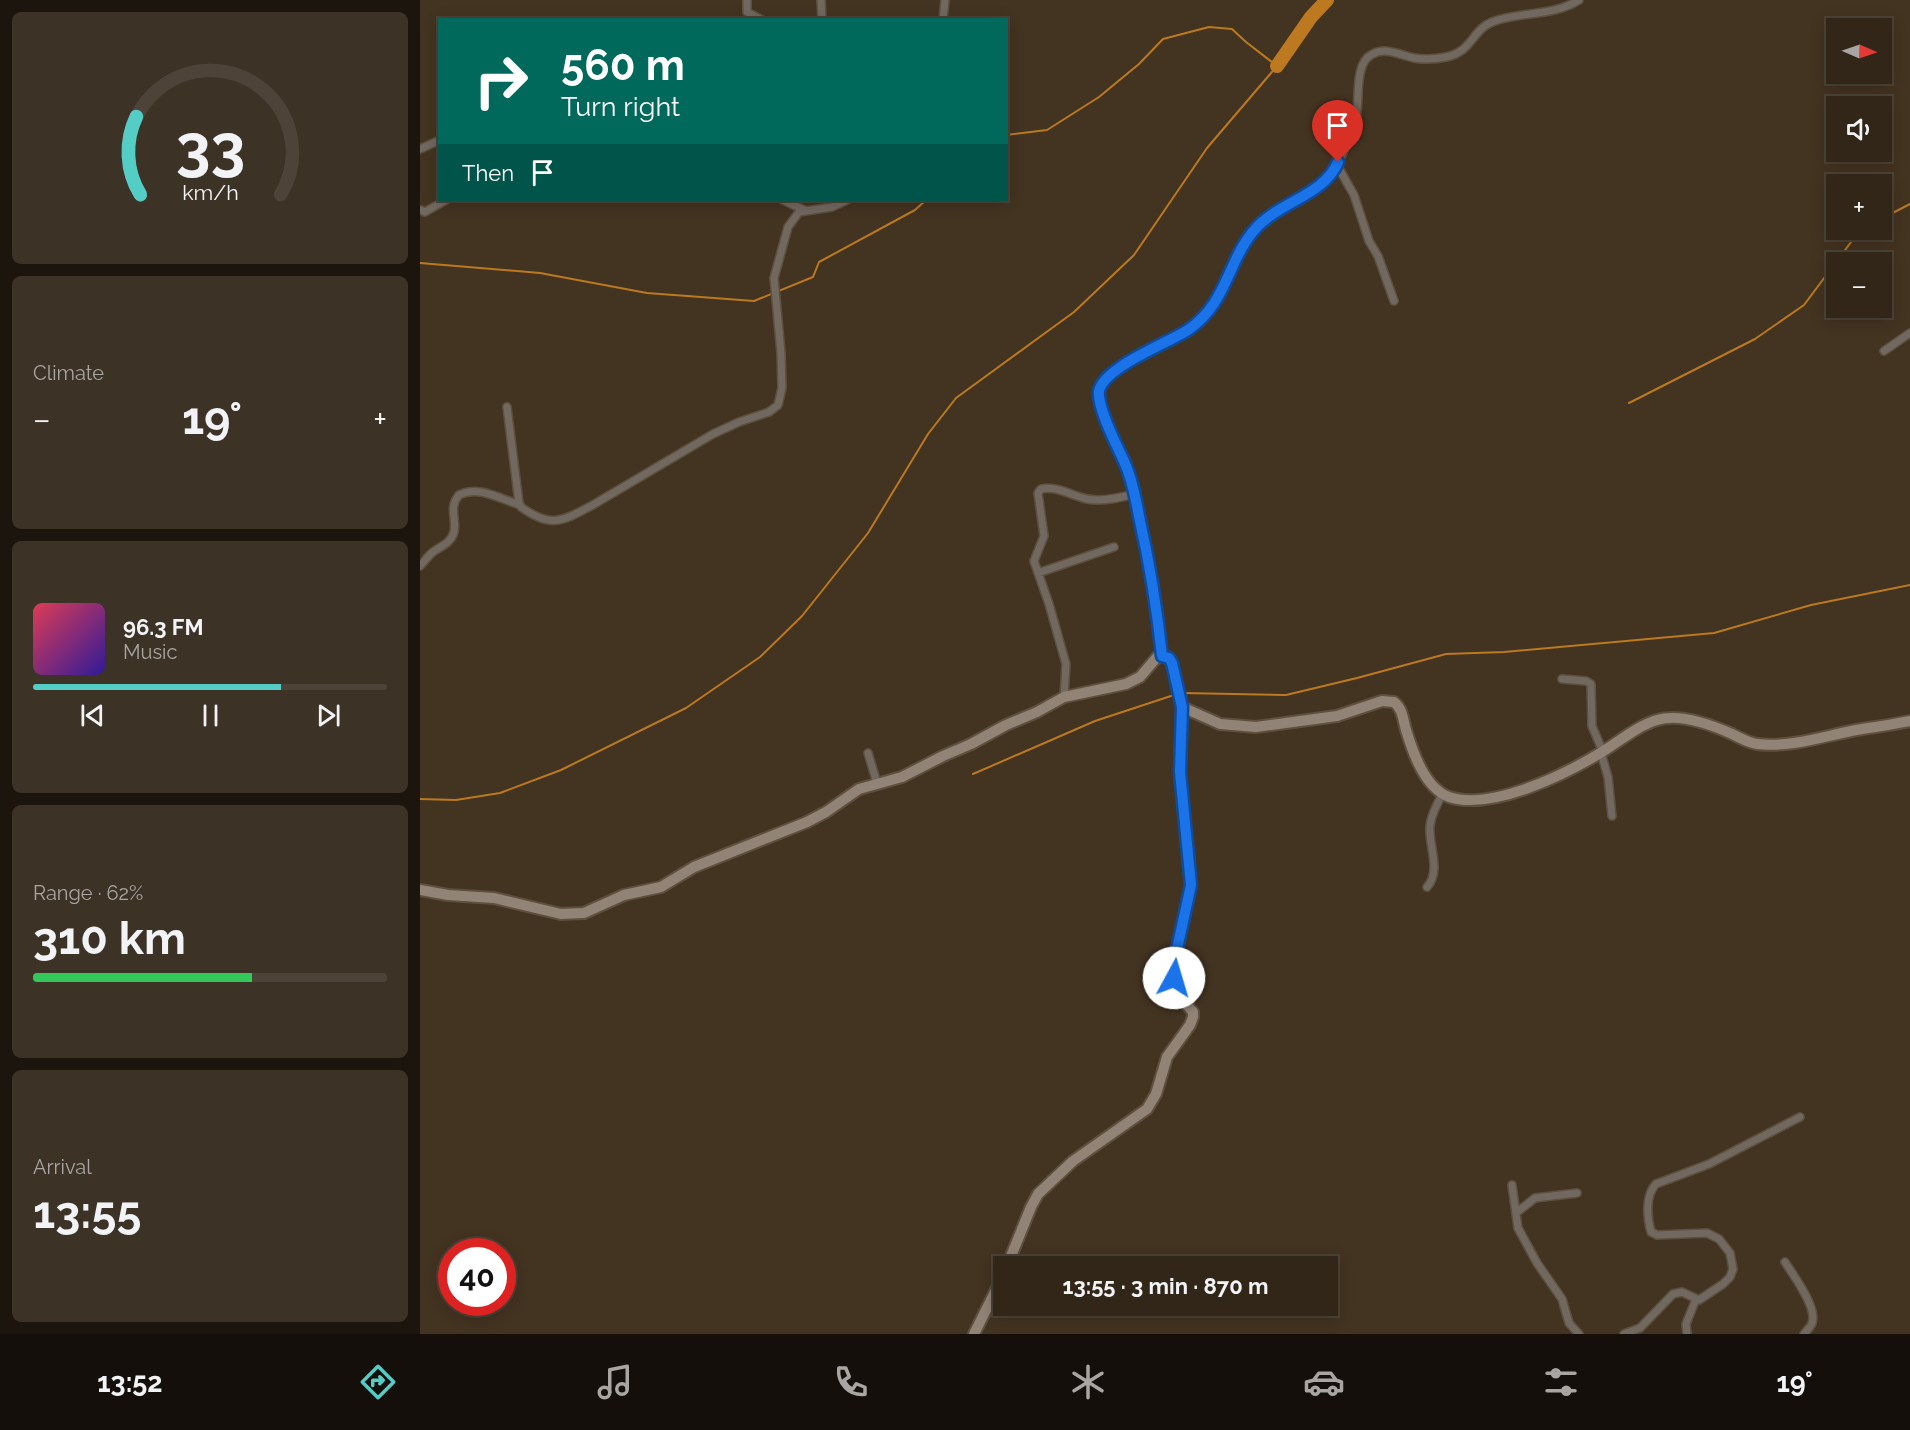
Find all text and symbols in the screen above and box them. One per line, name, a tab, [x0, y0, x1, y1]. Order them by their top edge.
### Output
north arrow	[1826, 18, 1892, 84]
map controls	[1826, 18, 1892, 318]
text: 560 m	[561, 41, 685, 90]
icon: right	[462, 42, 540, 120]
text: Turn right	[561, 91, 680, 122]
button: sound	[1826, 96, 1892, 162]
pin	[1312, 100, 1363, 162]
icon: arrive	[1321, 109, 1354, 142]
text: 33	[175, 110, 245, 184]
icon: arrive	[526, 156, 559, 189]
text: Then	[462, 160, 514, 186]
button: +	[1826, 174, 1892, 240]
text: km/h	[182, 181, 238, 206]
button: −	[1826, 252, 1892, 318]
text: Climate	[33, 361, 104, 385]
text: 19°	[182, 392, 242, 445]
text: −	[33, 400, 51, 439]
text: +	[373, 400, 387, 439]
text: 96.3 FM	[123, 614, 203, 640]
text: Music	[123, 640, 177, 664]
icon: previous	[76, 699, 109, 732]
icon: pause	[194, 699, 227, 732]
icon: next	[312, 699, 345, 732]
text: Range · 62%	[33, 881, 143, 905]
text: 310 km	[33, 912, 186, 965]
position arrow	[1142, 946, 1206, 1010]
text: Arrival	[33, 1155, 92, 1179]
text: 13:55	[33, 1186, 141, 1239]
speed limit sign: 40	[438, 1238, 516, 1316]
text: 13:55 · 3 min · 870 m	[1063, 1273, 1268, 1299]
icon: directions	[357, 1361, 399, 1403]
icon: music	[594, 1361, 636, 1403]
icon: phone	[830, 1361, 872, 1403]
icon: climate	[1067, 1361, 1109, 1403]
icon: car	[1303, 1361, 1345, 1403]
icon: filters	[1540, 1361, 1582, 1403]
text: 13:52	[97, 1367, 163, 1398]
text: 19°	[1776, 1367, 1813, 1398]

